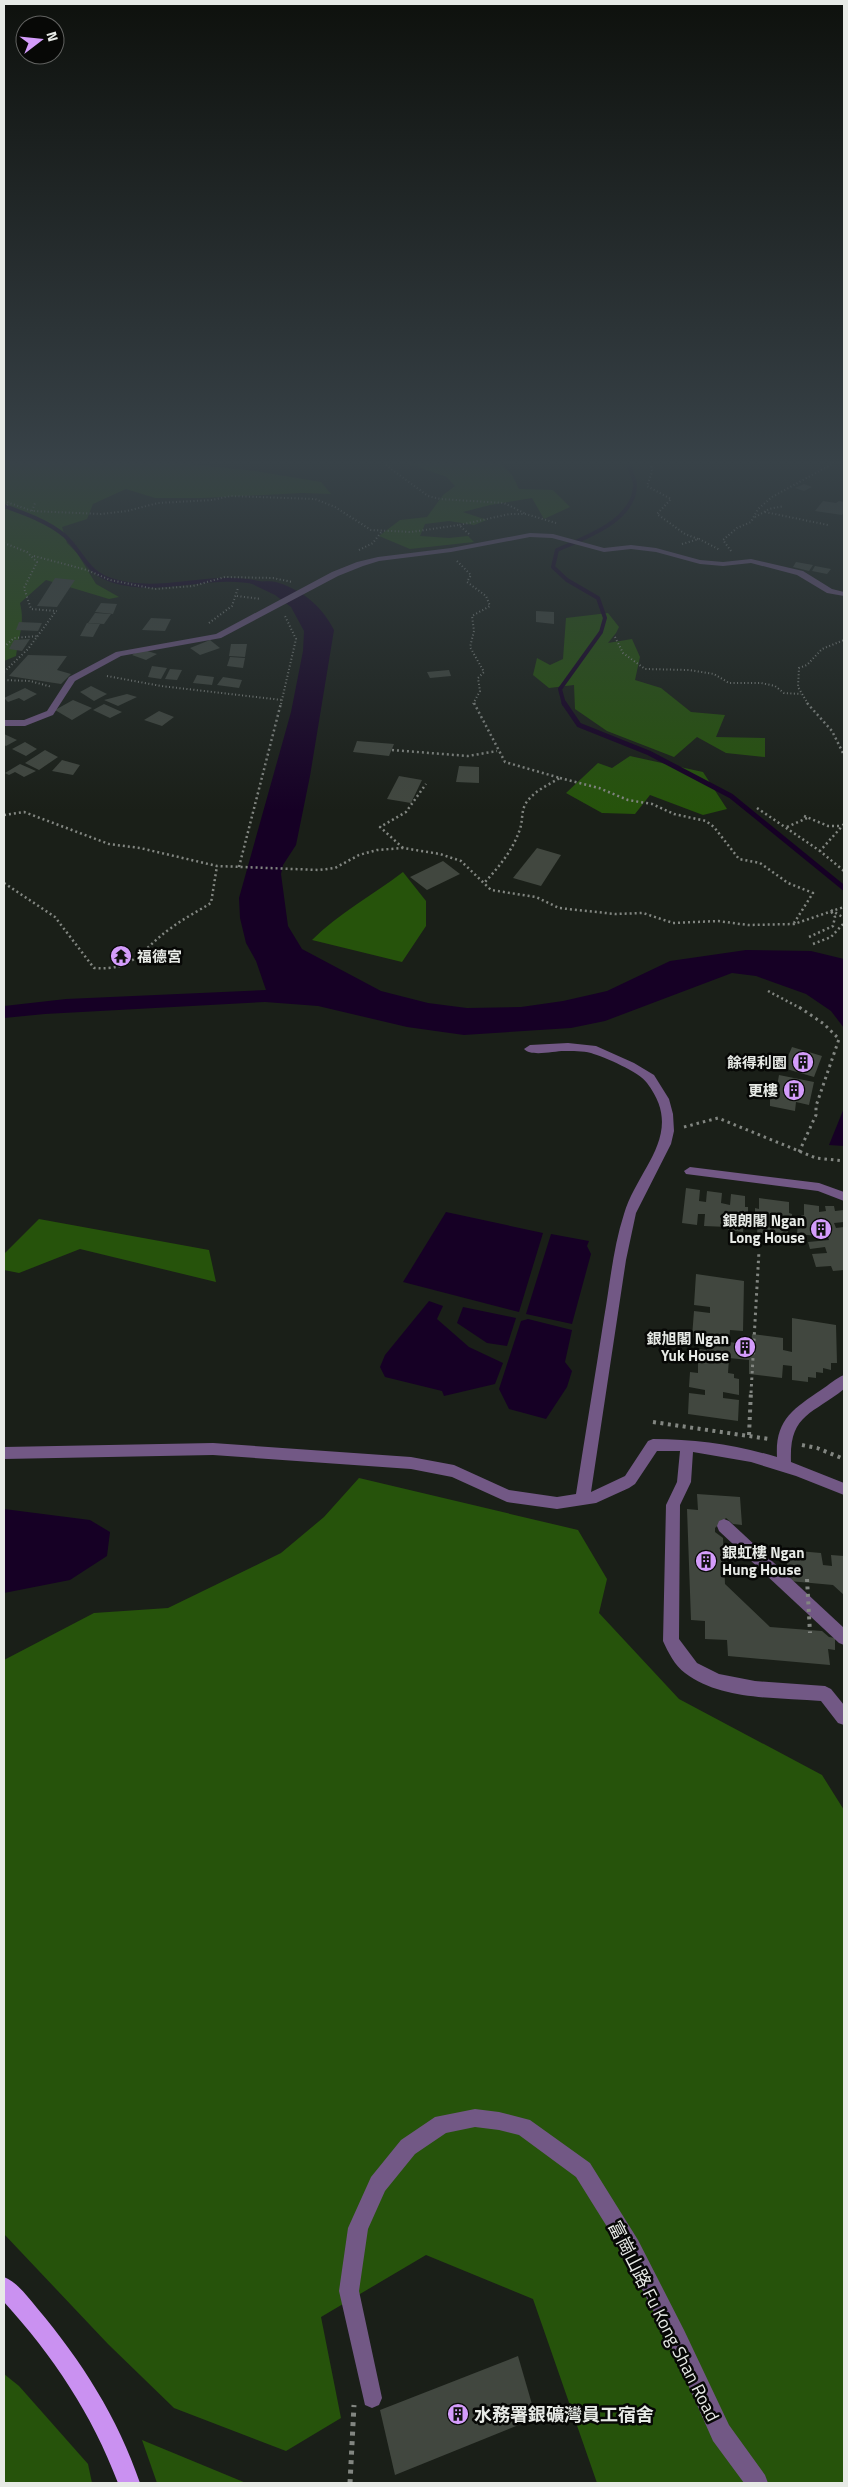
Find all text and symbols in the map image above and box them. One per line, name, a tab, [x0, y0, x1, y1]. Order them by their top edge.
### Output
north arrow	[15, 15, 65, 65]
text: N	[42, 29, 64, 44]
temple icon: 福德宮	[109, 944, 133, 968]
place label: 福德宮	[137, 945, 182, 968]
building icon: 餘得利園	[791, 1050, 815, 1074]
place label: 餘得利園	[727, 1051, 787, 1074]
building icon: 更樓	[782, 1078, 806, 1102]
place label: 更樓	[748, 1079, 778, 1102]
place label: 銀朗閣 Ngan Long House	[722, 1209, 805, 1249]
building icon: 銀朗閣 Ngan Long House	[809, 1217, 833, 1241]
place label: 銀旭閣 Ngan Yuk House	[646, 1327, 729, 1367]
building icon: 銀旭閣 Ngan Yuk House	[733, 1335, 757, 1359]
place label: 銀虹樓 Ngan Hung House	[722, 1541, 805, 1581]
building icon: 銀虹樓 Ngan Hung House	[694, 1549, 718, 1573]
street label: 富崗山路 Fu Kong Shan Road	[602, 2216, 726, 2426]
place label: 水務署銀礦灣員工宿舍	[474, 2401, 654, 2428]
building icon: 水務署銀礦灣員工宿舍	[446, 2402, 470, 2426]

